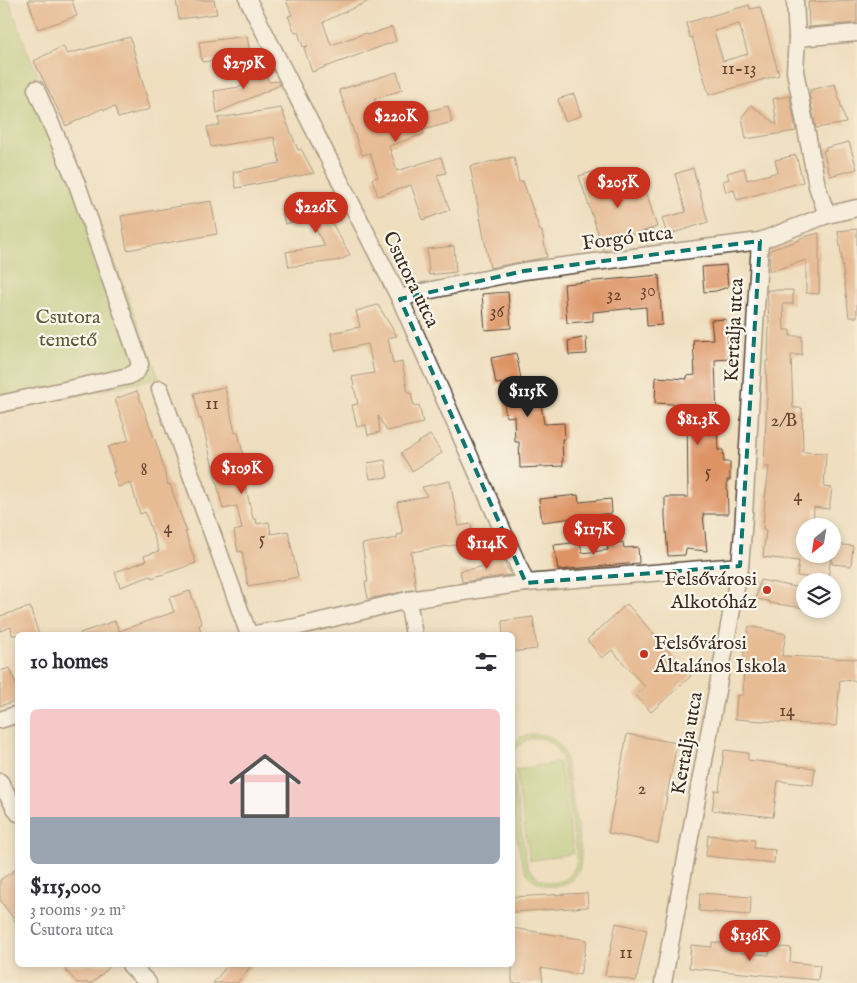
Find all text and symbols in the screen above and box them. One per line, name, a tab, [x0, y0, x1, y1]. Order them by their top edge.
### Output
pin: $279K	[209, 48, 279, 90]
text: $279K	[223, 54, 265, 74]
house number: 11-13	[721, 58, 757, 81]
pin: $220K	[361, 100, 431, 143]
text: $220K	[374, 107, 418, 127]
pin: $205K	[583, 166, 653, 209]
text: $205K	[597, 173, 639, 193]
pin: $226K	[281, 192, 351, 234]
text: $226K	[295, 198, 337, 218]
street label: Forgó utca	[581, 220, 674, 256]
street label: Csutora utca	[377, 227, 445, 332]
street label: Kertalja utca	[719, 277, 750, 383]
house number: 30	[640, 280, 656, 303]
house number: 32	[606, 284, 622, 307]
house number: 36	[490, 301, 505, 324]
park label: Csutora temető	[35, 305, 101, 353]
pin: $115K	[493, 376, 563, 418]
text: $115K	[509, 382, 547, 402]
house number: 11	[205, 393, 219, 416]
pin: $81.3K	[657, 404, 739, 446]
text: $81.3K	[677, 410, 719, 430]
house number: 2/B	[771, 410, 797, 433]
pin: $109K	[207, 452, 277, 495]
house number: 8	[140, 459, 148, 482]
text: $109K	[221, 459, 263, 479]
house number: 5	[705, 461, 712, 484]
house number: 4	[794, 485, 803, 508]
pin: $117K	[559, 514, 629, 556]
house number: 4	[164, 517, 173, 540]
north arrow	[796, 518, 841, 562]
map controls	[796, 518, 841, 618]
text: $117K	[574, 520, 614, 540]
house number: 5	[259, 528, 266, 551]
pin: $114K	[452, 528, 522, 570]
text: $114K	[467, 534, 507, 554]
place label: Felsővárosi Alkotóház	[664, 567, 757, 615]
button: layers	[796, 573, 841, 618]
marker: Felsővárosi Alkotóház	[761, 584, 773, 596]
place label: Felsővárosi Általános Iskola	[653, 631, 787, 679]
icon: filters	[472, 648, 500, 676]
marker: Felsővárosi Általános Iskola	[638, 648, 650, 660]
text: 10 homes	[30, 649, 108, 676]
street label: Kertalja utca	[666, 689, 709, 797]
house number: 14	[779, 700, 795, 723]
icon: home	[220, 741, 310, 831]
house number: 2	[638, 778, 646, 801]
text: $115,000	[30, 874, 101, 901]
text: 3 rooms · 92 m²	[30, 901, 126, 921]
pin: $136K	[715, 920, 785, 962]
text: Csutora utca	[30, 921, 113, 941]
text: $136K	[730, 926, 770, 946]
house number: 11	[619, 942, 633, 965]

